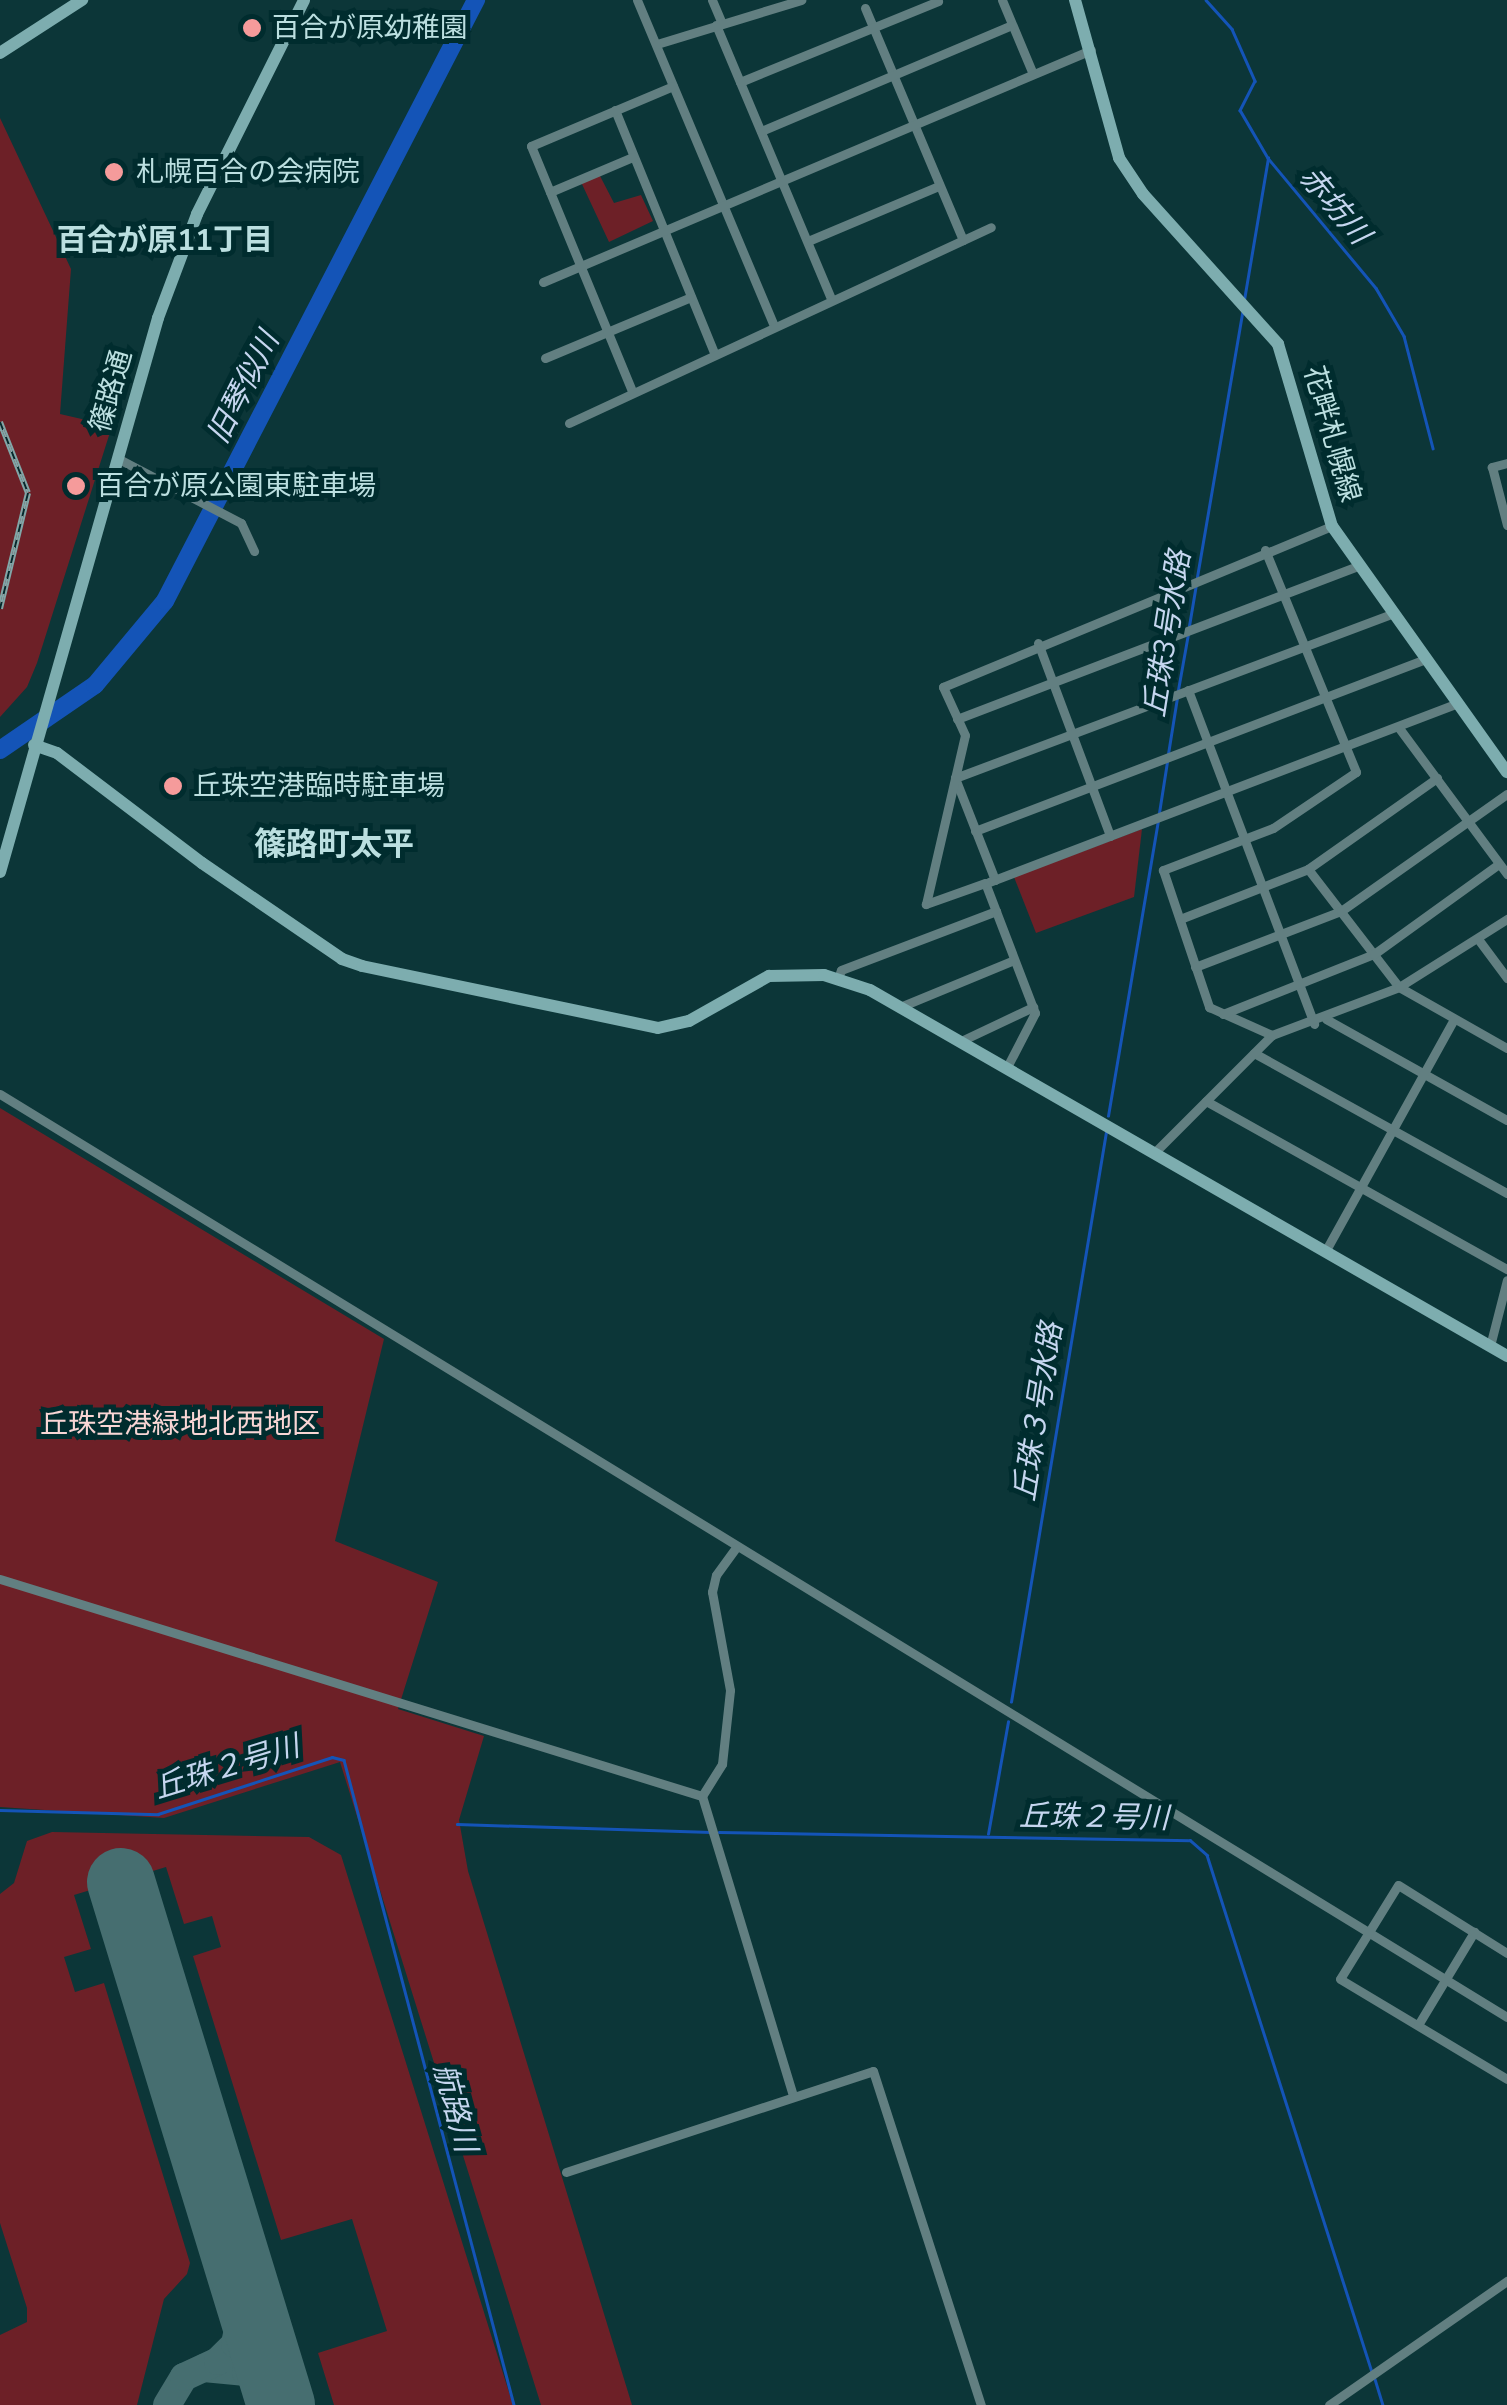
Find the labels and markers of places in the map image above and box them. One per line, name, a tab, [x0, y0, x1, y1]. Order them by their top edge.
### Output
place label: 百合が原幼稚園	[272, 11, 468, 45]
marker: 百合が原幼稚園	[241, 17, 263, 39]
place label: 札幌百合の会病院	[136, 155, 360, 189]
marker: 札幌百合の会病院	[101, 159, 127, 185]
place label: 百合が原公園東駐車場	[96, 469, 376, 503]
marker: 百合が原公園東駐車場	[65, 475, 87, 497]
place label: 丘珠空港臨時駐車場	[193, 769, 445, 803]
marker: 丘珠空港臨時駐車場	[162, 775, 184, 797]

